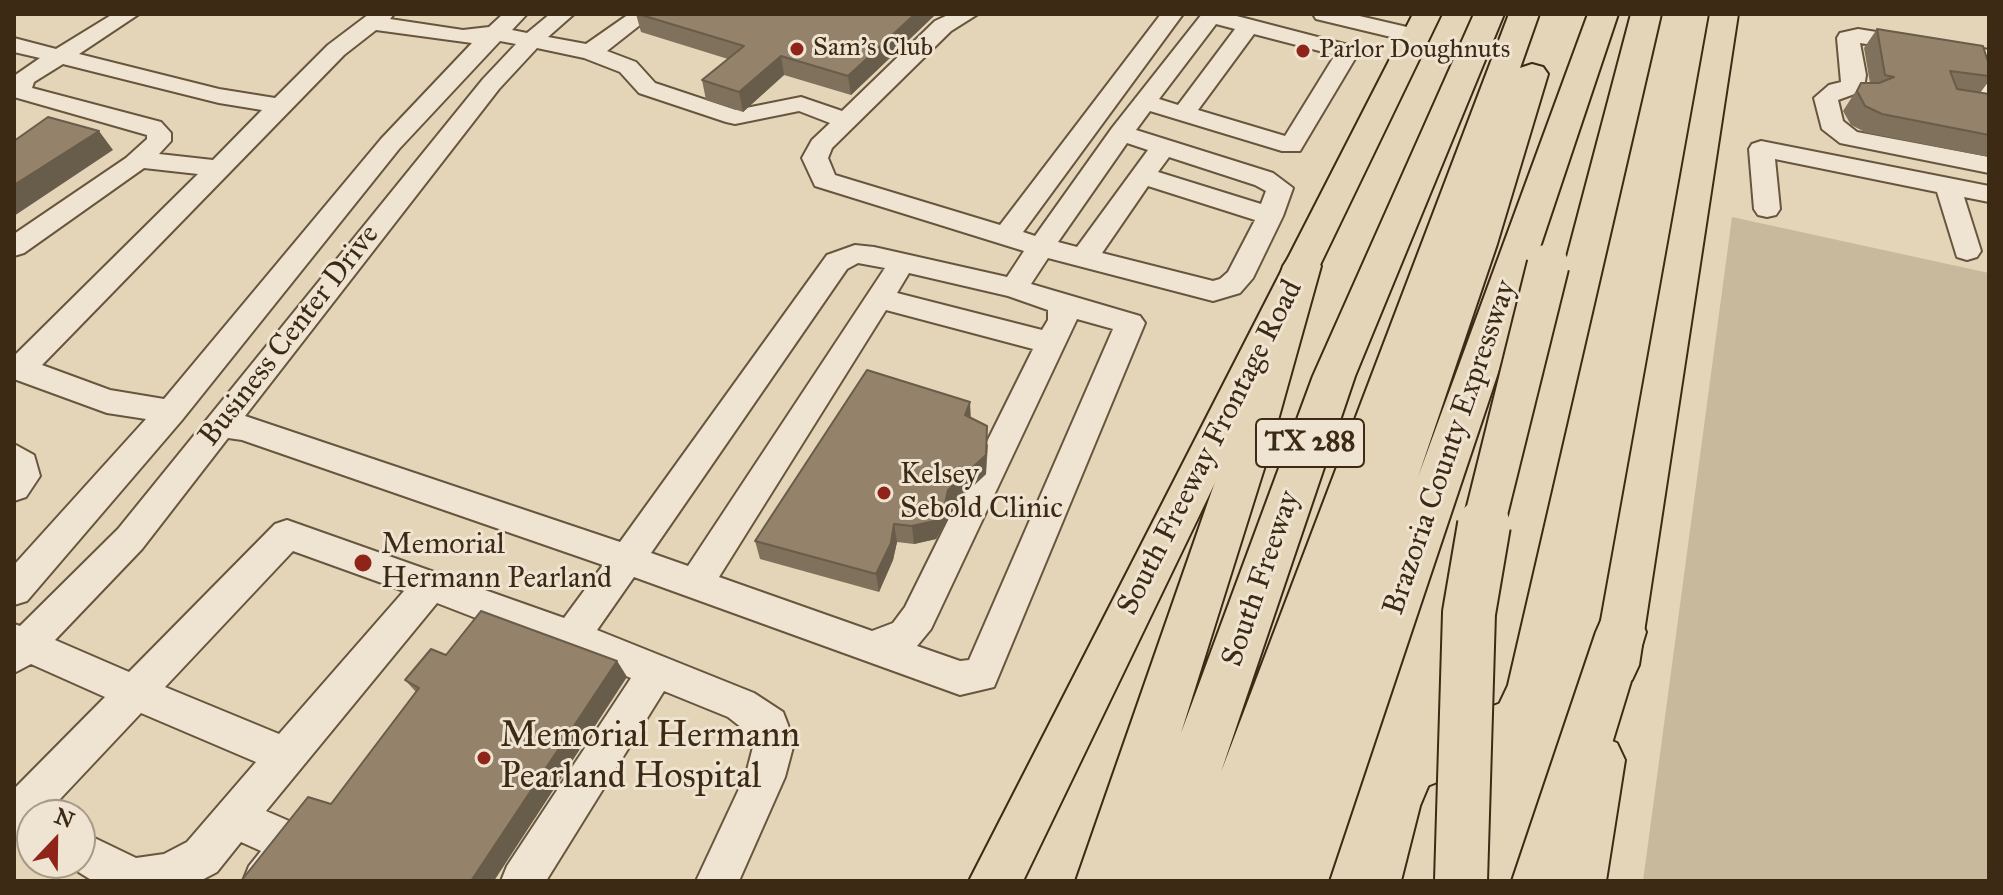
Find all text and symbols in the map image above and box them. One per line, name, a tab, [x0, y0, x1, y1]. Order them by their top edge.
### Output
place label: Sam's Club	[813, 33, 933, 65]
place label: Parlor Doughnuts	[1319, 35, 1510, 67]
marker: Sam's Club	[788, 40, 806, 58]
marker: Parlor Doughnuts	[1294, 42, 1312, 60]
street label: Business Center Drive	[192, 218, 388, 454]
street label: South Freeway Frontage Road	[1111, 274, 1311, 622]
street label: Brazoria County Expressway	[1377, 276, 1525, 620]
road number: TX 288	[1256, 419, 1364, 467]
place label: Kelsey Sebold Clinic	[900, 458, 1063, 528]
marker: Kelsey Sebold Clinic	[875, 484, 893, 502]
street label: South Freeway	[1215, 487, 1309, 671]
place label: Memorial Hermann Pearland	[381, 528, 612, 598]
marker: Memorial Hermann Pearland	[352, 552, 374, 574]
place label: Memorial Hermann Pearland Hospital	[500, 715, 800, 800]
marker: Memorial Hermann Pearland Hospital	[475, 749, 493, 767]
north arrow	[16, 799, 96, 879]
text: N	[51, 802, 78, 834]

